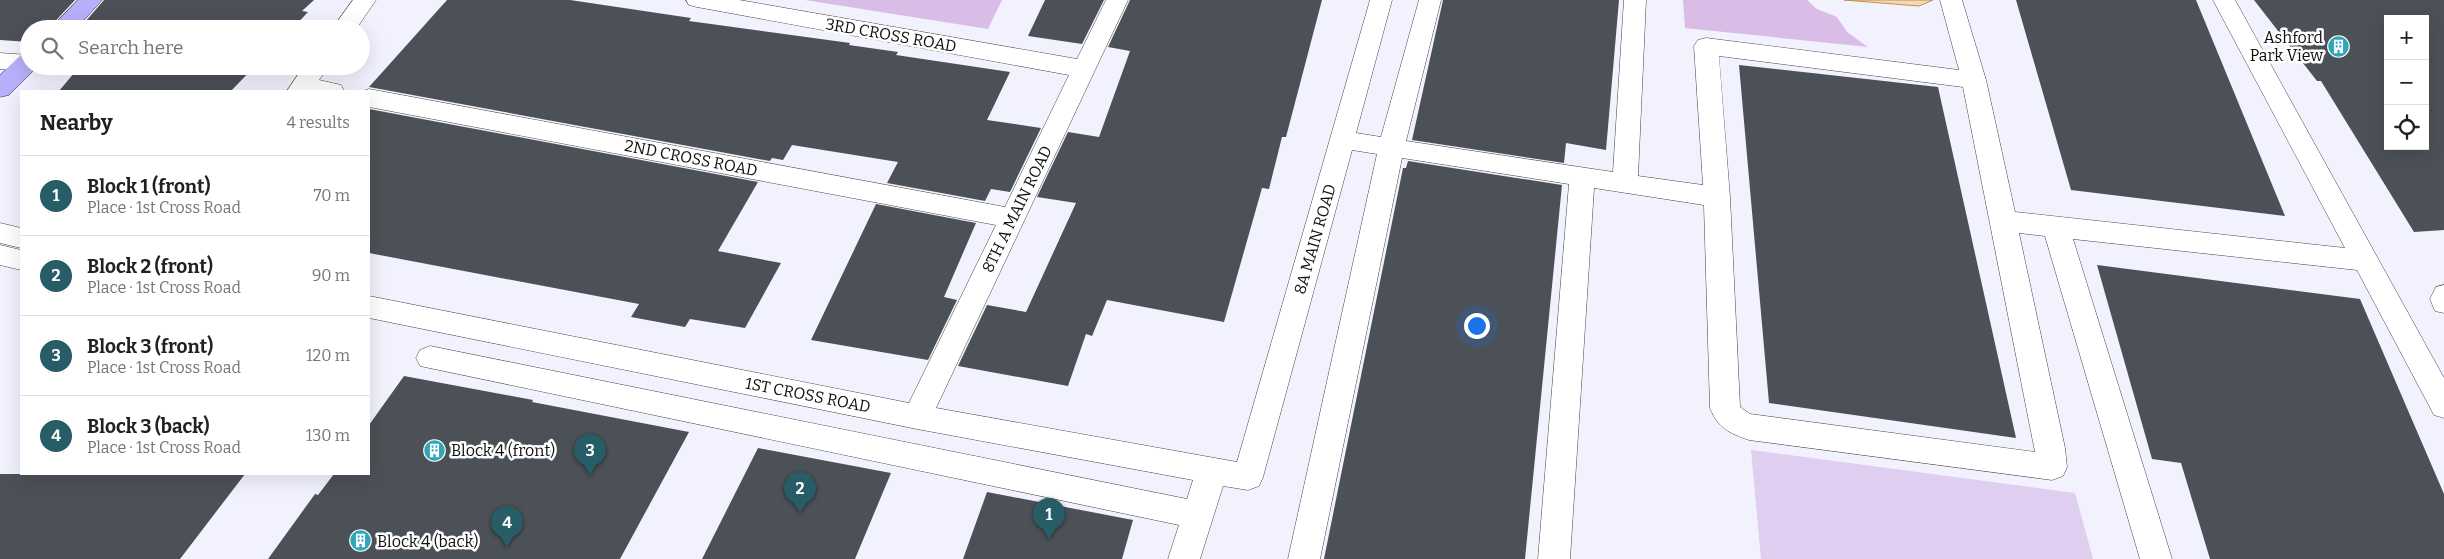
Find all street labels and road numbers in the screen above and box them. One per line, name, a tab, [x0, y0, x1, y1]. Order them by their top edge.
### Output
street label: 3RD CROSS ROAD	[824, 14, 958, 56]
street label: 2ND CROSS ROAD	[623, 136, 759, 180]
street label: 8TH A MAIN ROAD	[978, 143, 1056, 275]
street label: 8A MAIN ROAD	[1290, 182, 1340, 296]
street label: 1ST CROSS ROAD	[744, 374, 872, 416]

